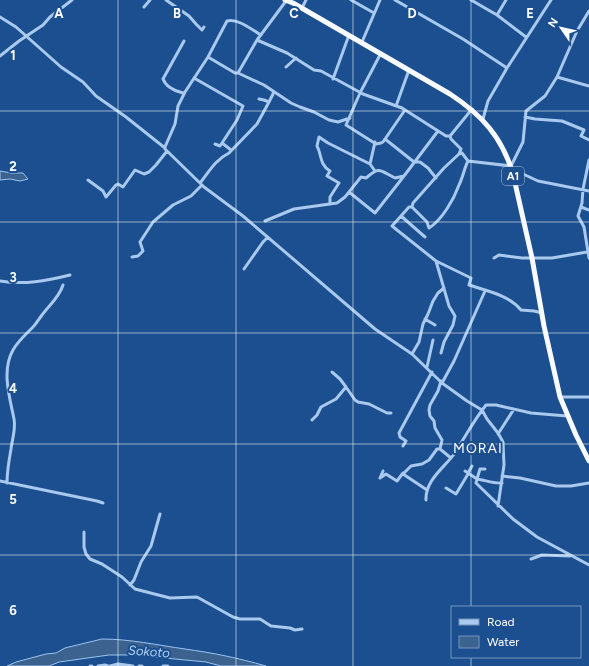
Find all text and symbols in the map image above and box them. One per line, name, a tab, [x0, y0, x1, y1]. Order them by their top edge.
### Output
text: A	[54, 6, 64, 21]
text: B	[173, 6, 181, 21]
text: C	[289, 6, 299, 21]
text: D	[407, 6, 417, 21]
text: E	[526, 6, 534, 21]
north arrow	[541, 8, 581, 48]
text: N	[545, 16, 561, 30]
text: 1	[10, 48, 16, 63]
text: 2	[9, 159, 17, 174]
road number: A1	[502, 167, 524, 185]
text: 3	[9, 270, 17, 285]
text: 4	[9, 381, 17, 396]
district label: MORAI	[453, 440, 503, 457]
text: 5	[9, 492, 17, 507]
text: 6	[9, 603, 17, 618]
legend	[451, 606, 581, 658]
text: Road	[487, 615, 515, 629]
text: Water	[487, 635, 519, 649]
water label: Sokoto	[128, 643, 171, 660]

